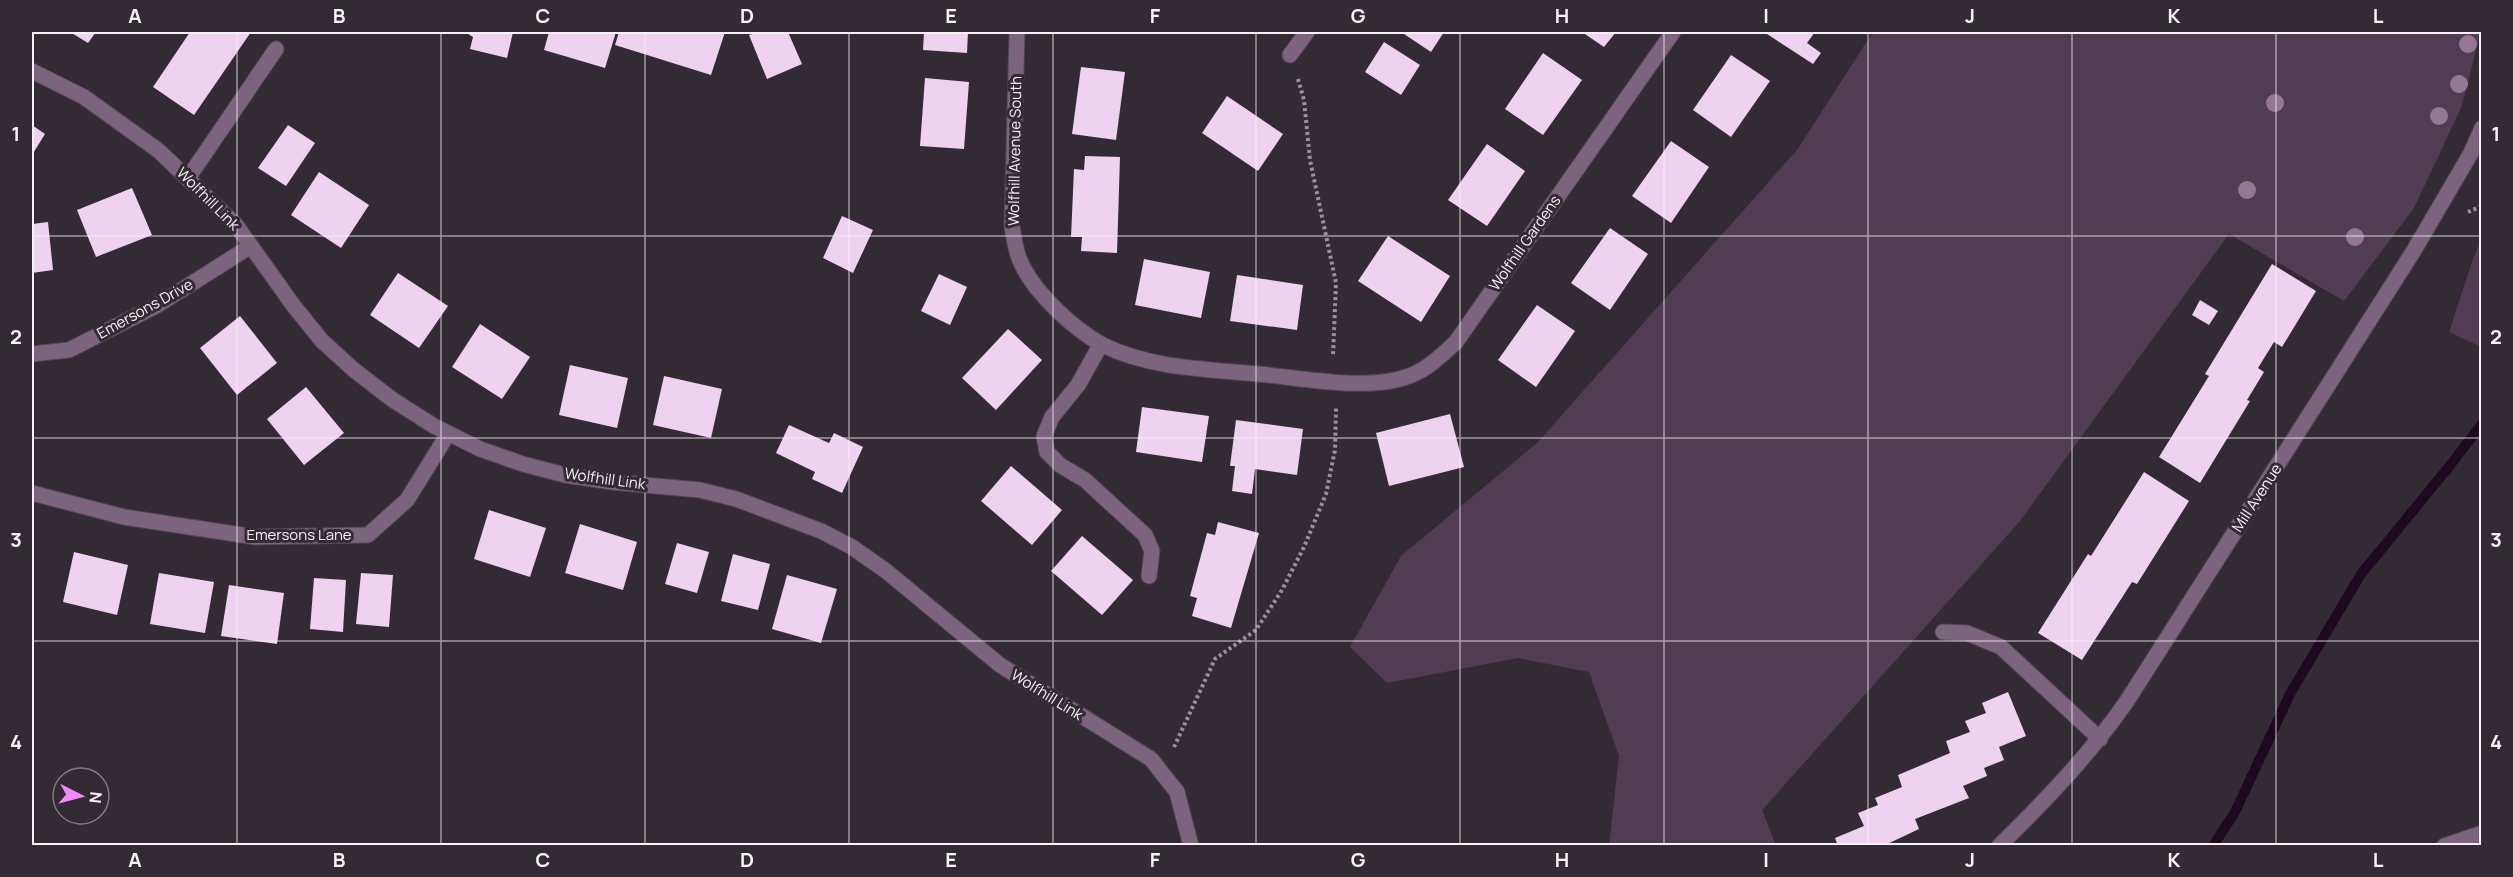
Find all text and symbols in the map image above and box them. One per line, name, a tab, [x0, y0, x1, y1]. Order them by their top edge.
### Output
text: A	[128, 2, 142, 29]
text: B	[333, 2, 346, 29]
text: C	[536, 2, 550, 29]
text: D	[740, 2, 754, 29]
text: E	[945, 2, 957, 29]
text: F	[1150, 2, 1161, 29]
text: G	[1351, 2, 1366, 29]
text: H	[1555, 2, 1569, 29]
text: I	[1763, 2, 1769, 29]
text: J	[1965, 2, 1975, 29]
text: K	[2168, 2, 2181, 29]
text: L	[2373, 2, 2384, 29]
street label: Wolfhill Avenue South	[1003, 76, 1026, 226]
text: 1	[12, 120, 20, 147]
text: 1	[2492, 120, 2500, 147]
street label: Wolfhill Link	[172, 163, 245, 235]
street label: Wolfhill Gardens	[1484, 191, 1565, 295]
street label: Emersons Drive	[93, 273, 197, 344]
text: 2	[10, 323, 22, 350]
text: 2	[2490, 323, 2502, 350]
street label: Mill Avenue	[2227, 459, 2287, 536]
street label: Wolfhill Link	[563, 462, 647, 495]
street label: Emersons Lane	[246, 524, 352, 545]
text: 3	[10, 526, 22, 553]
text: 3	[2490, 526, 2502, 553]
street label: Wolfhill Link	[1007, 664, 1088, 725]
text: 4	[10, 728, 22, 755]
text: 4	[2490, 728, 2502, 755]
north arrow	[51, 766, 111, 826]
text: N	[84, 791, 107, 804]
text: A	[128, 846, 142, 873]
text: B	[333, 846, 346, 873]
text: C	[536, 846, 550, 873]
text: D	[740, 846, 754, 873]
text: E	[945, 846, 957, 873]
text: F	[1150, 846, 1161, 873]
text: G	[1351, 846, 1366, 873]
text: H	[1555, 846, 1569, 873]
text: I	[1763, 846, 1769, 873]
text: J	[1965, 846, 1975, 873]
text: K	[2168, 846, 2181, 873]
text: L	[2373, 846, 2384, 873]

